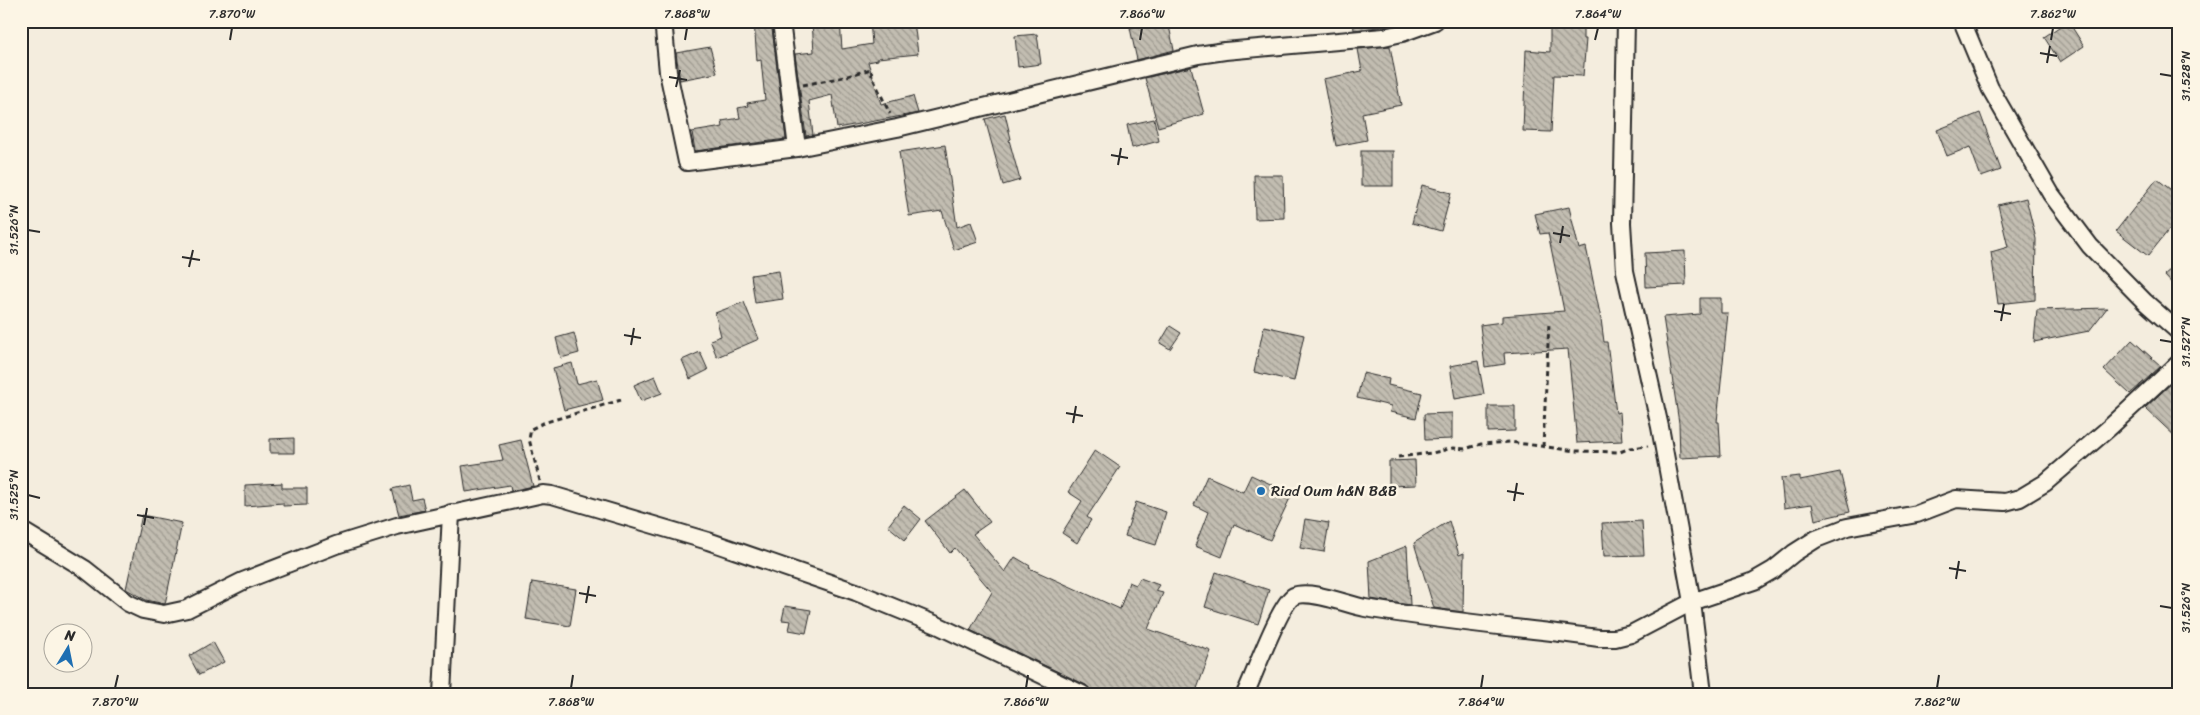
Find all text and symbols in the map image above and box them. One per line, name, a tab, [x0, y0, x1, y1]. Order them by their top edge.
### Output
text: 7.870°W	[209, 3, 256, 25]
text: 7.868°W	[664, 3, 711, 25]
text: 7.866°W	[1119, 3, 1166, 25]
text: 7.864°W	[1575, 3, 1622, 25]
text: 7.862°W	[2030, 3, 2077, 25]
text: 31.528°N	[2175, 50, 2197, 101]
text: 31.526°N	[3, 204, 25, 255]
text: 31.527°N	[2175, 316, 2197, 367]
text: 31.525°N	[3, 469, 25, 520]
place label: Riad Oum h&N B&B	[1271, 478, 1397, 504]
marker: Riad Oum h&N B&B	[1255, 485, 1267, 497]
text: 31.526°N	[2175, 582, 2197, 633]
north arrow	[42, 622, 92, 672]
text: N	[62, 622, 77, 649]
text: 7.870°W	[92, 691, 139, 713]
text: 7.868°W	[548, 691, 595, 713]
text: 7.866°W	[1003, 691, 1050, 713]
text: 7.864°W	[1458, 691, 1505, 713]
text: 7.862°W	[1914, 691, 1961, 713]

